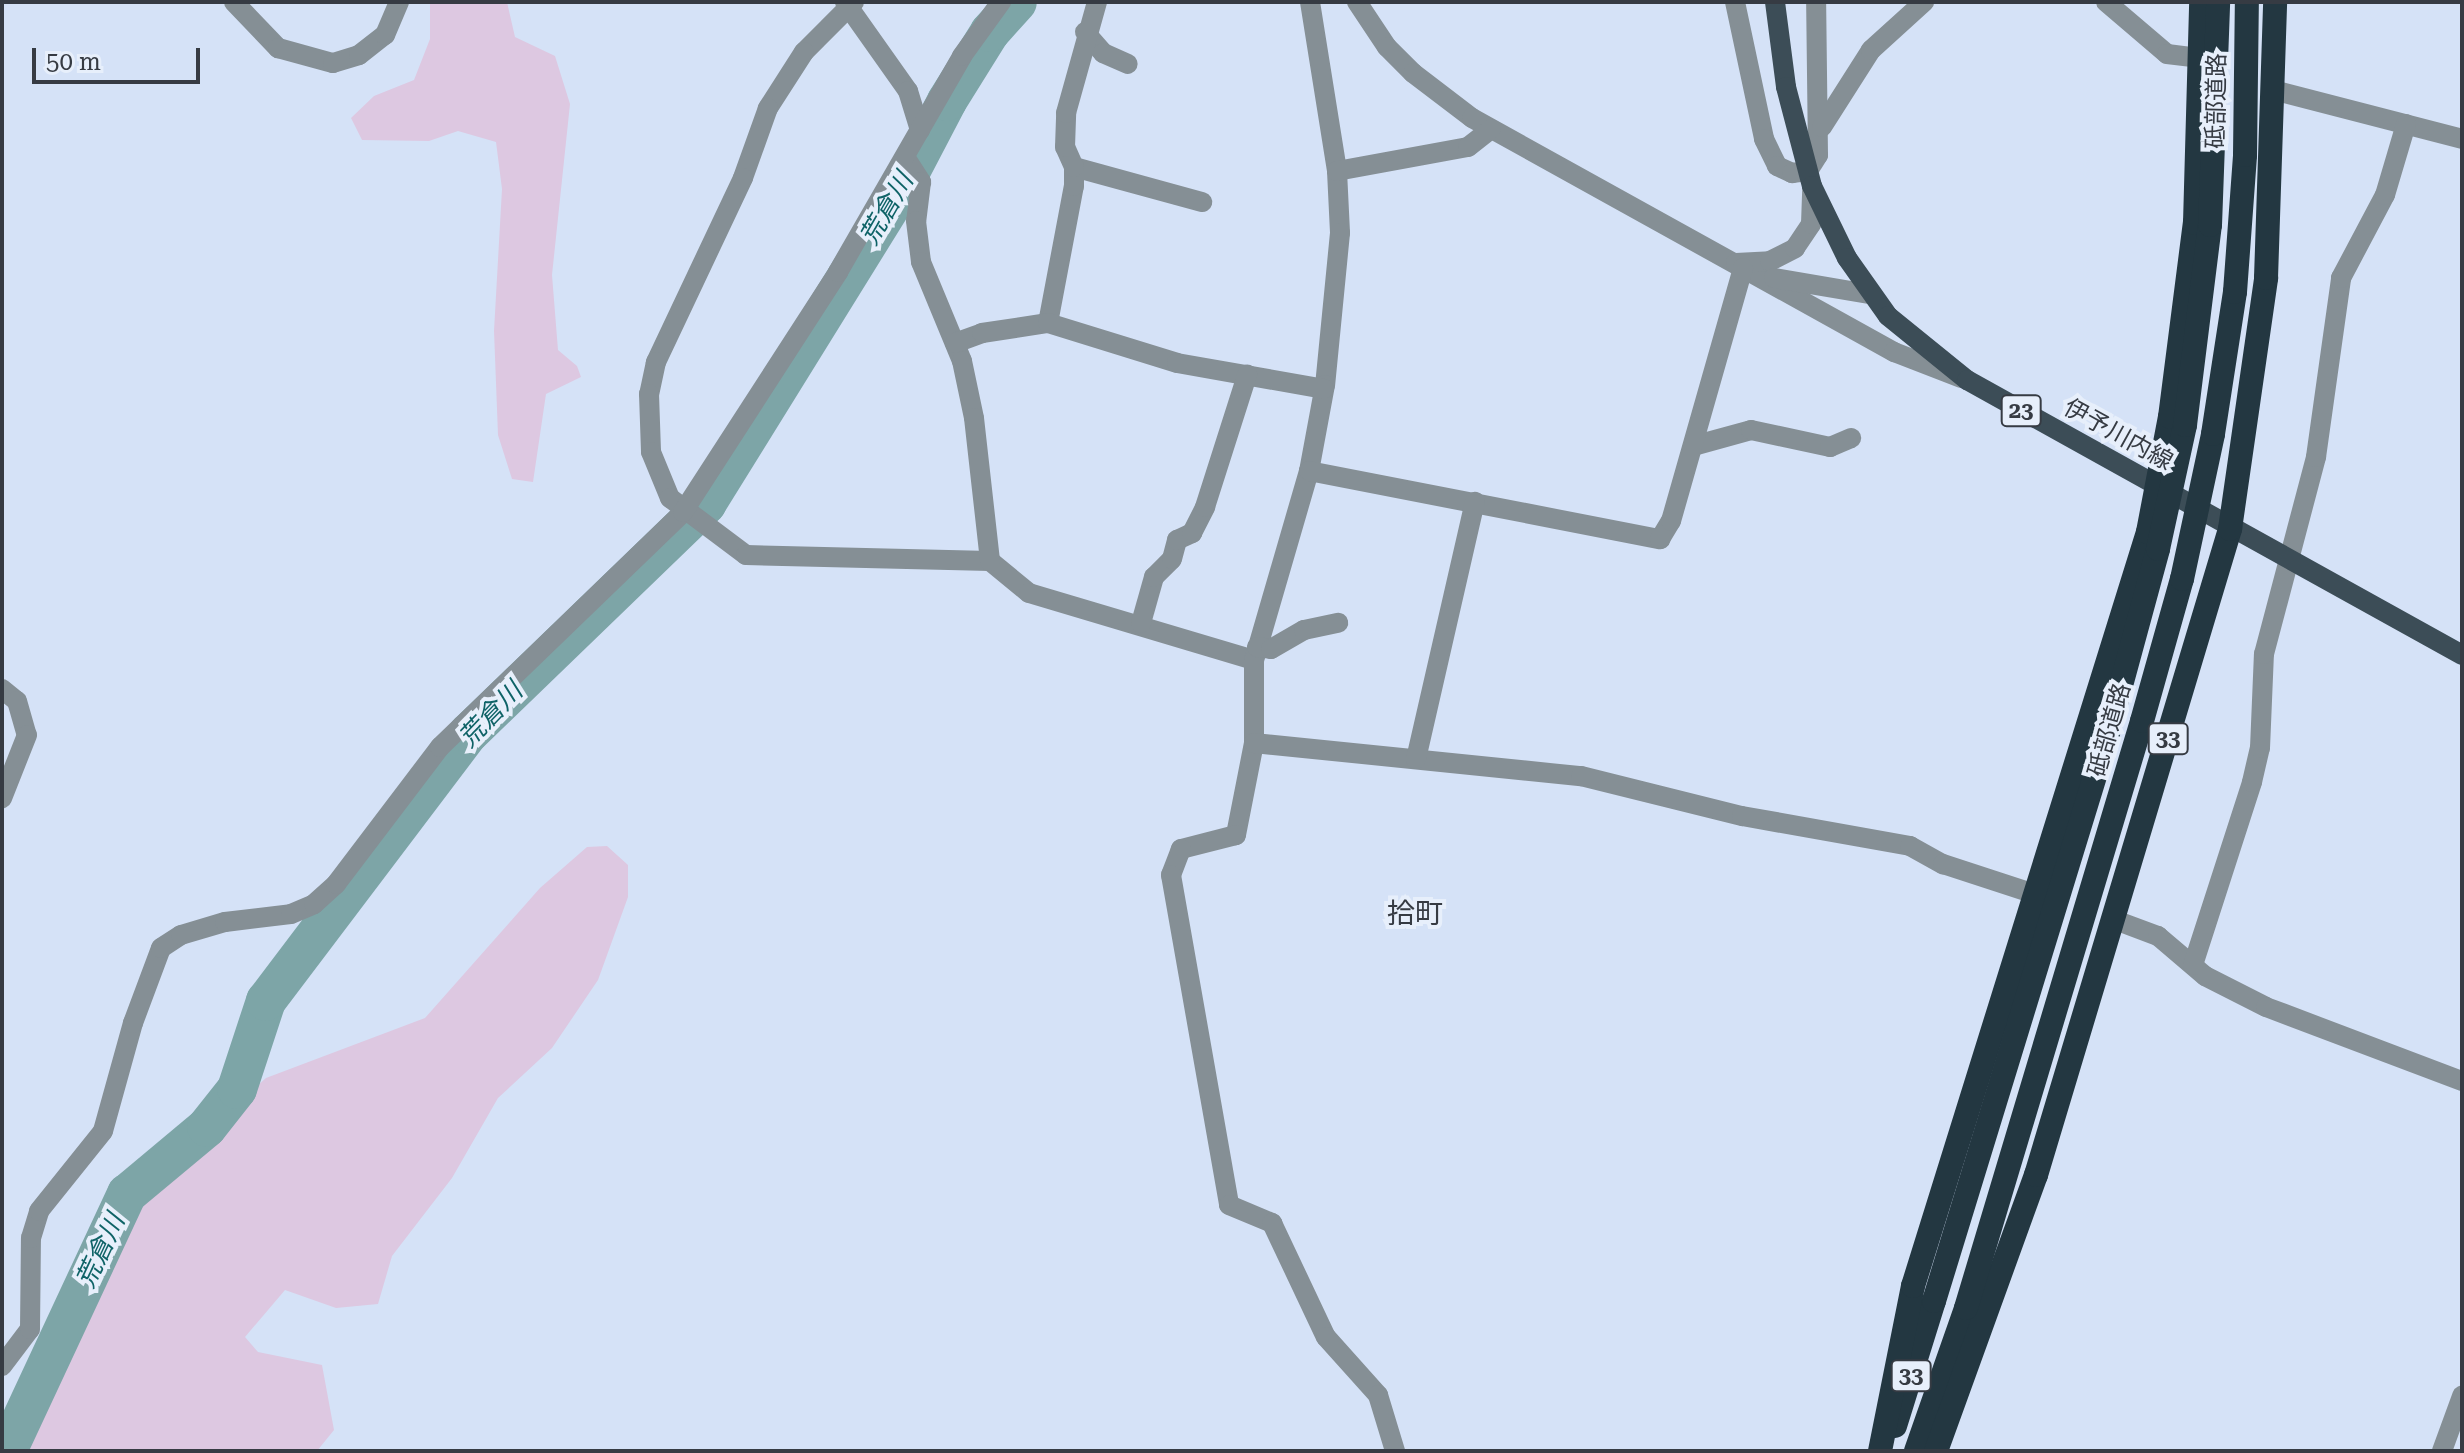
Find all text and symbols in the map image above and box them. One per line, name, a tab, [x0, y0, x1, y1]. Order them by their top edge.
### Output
scale bar	[36, 32, 204, 82]
text: 50 m	[46, 48, 101, 76]
street label: 砥部道路	[2202, 53, 2232, 149]
water label: 荒倉川	[854, 167, 920, 251]
road number: 23	[1999, 393, 2043, 429]
street label: 伊予川内線	[2059, 393, 2177, 477]
water label: 荒倉川	[453, 676, 529, 754]
street label: 砥部道路	[2083, 680, 2137, 780]
road number: 33	[2146, 721, 2190, 757]
district label: 拾町	[1387, 897, 1443, 931]
water label: 荒倉川	[70, 1209, 132, 1293]
road number: 33	[1889, 1358, 1933, 1394]

